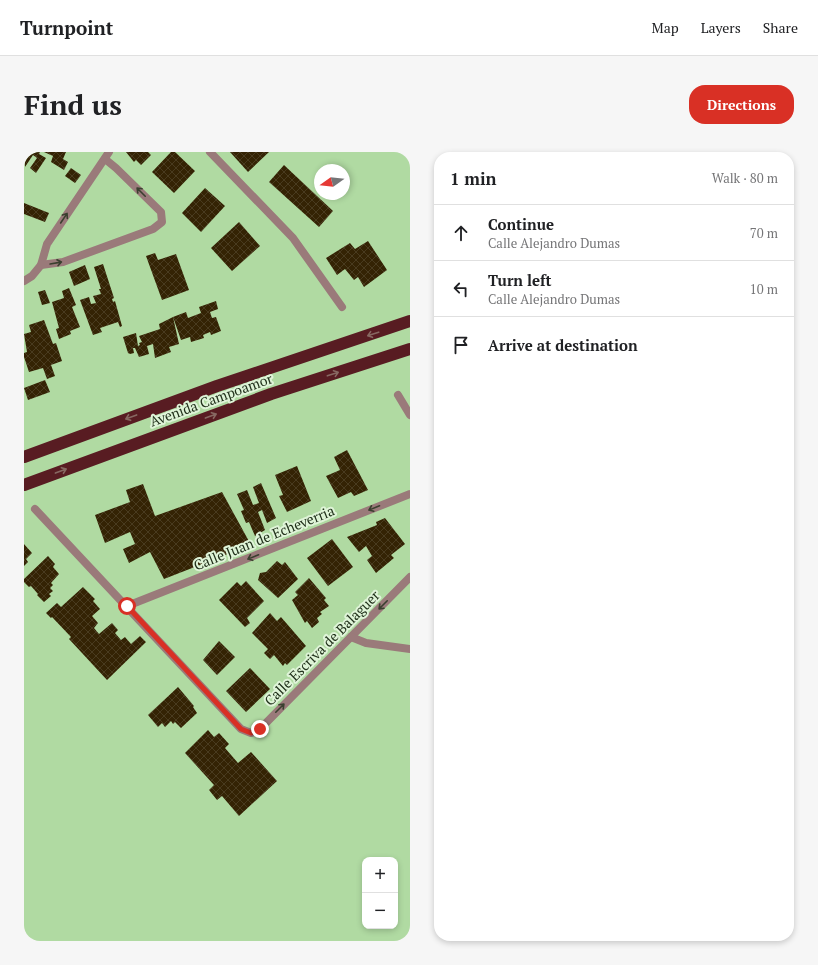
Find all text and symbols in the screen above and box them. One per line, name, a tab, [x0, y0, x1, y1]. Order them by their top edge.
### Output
text: Turnpoint	[20, 15, 113, 40]
text: Map	[652, 18, 679, 37]
text: Layers	[701, 18, 741, 37]
text: Share	[763, 18, 798, 37]
button: Directions	[689, 85, 794, 124]
text: Find us	[24, 86, 122, 123]
north arrow	[314, 164, 350, 200]
text: 1 min	[450, 167, 497, 190]
text: Walk · 80 m	[712, 169, 778, 187]
one-way arrow	[136, 187, 146, 197]
one-way arrow	[60, 213, 68, 224]
text: Continue	[488, 214, 554, 234]
icon: ahead	[450, 222, 472, 244]
text: 70 m	[750, 224, 778, 242]
text: Calle Alejandro Dumas	[488, 234, 620, 252]
one-way arrow	[50, 259, 63, 267]
text: Turn left	[488, 270, 552, 290]
icon: left	[450, 278, 472, 300]
text: 10 m	[750, 280, 778, 298]
text: Calle Alejandro Dumas	[488, 290, 620, 308]
one-way arrow	[367, 331, 380, 338]
icon: arrive	[450, 334, 472, 356]
text: Arrive at destination	[488, 335, 638, 355]
street label: Avenida Campoamor	[147, 368, 275, 431]
one-way arrow	[327, 370, 340, 377]
one-way arrow	[204, 412, 216, 420]
one-way arrow	[126, 414, 138, 422]
one-way arrow	[54, 467, 67, 474]
street label: Calle Juan de Echeverria	[191, 501, 337, 575]
one-way arrow	[368, 505, 380, 513]
one-way arrow	[248, 553, 260, 561]
street label: Calle Escriva de Balaguer	[260, 585, 384, 709]
route start	[118, 597, 136, 615]
one-way arrow	[378, 600, 388, 610]
one-way arrow	[275, 703, 285, 713]
route end	[251, 720, 269, 738]
map controls	[362, 857, 398, 929]
button: +	[362, 857, 398, 893]
button: −	[362, 893, 398, 929]

